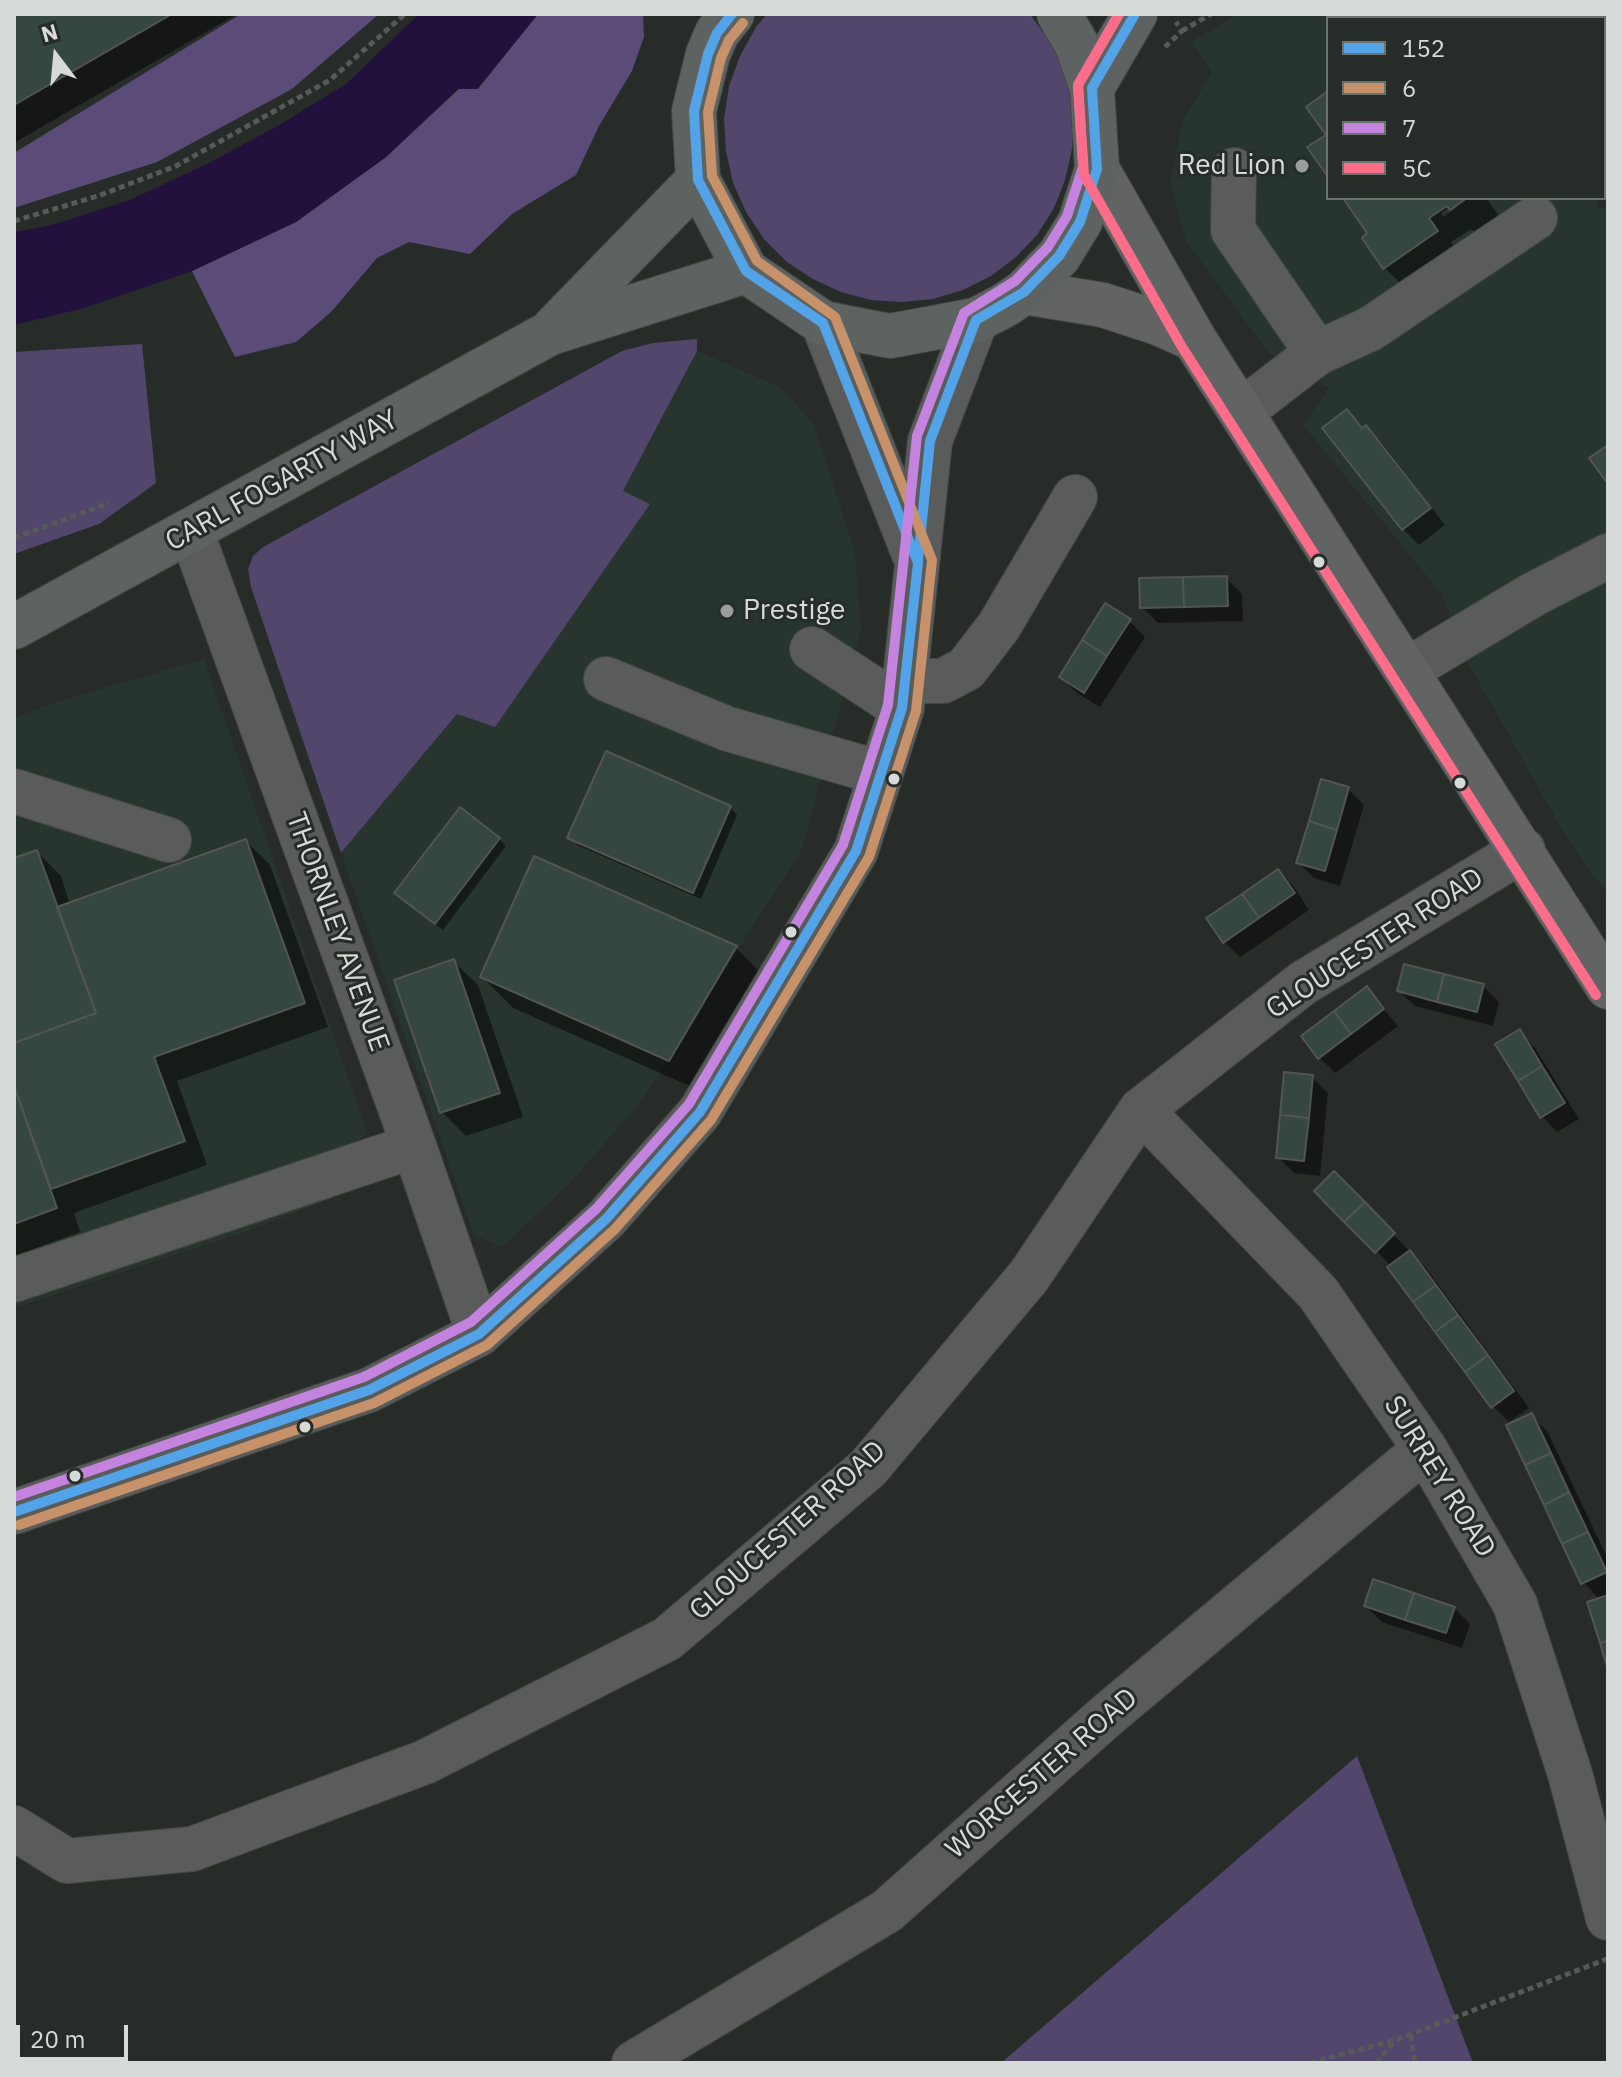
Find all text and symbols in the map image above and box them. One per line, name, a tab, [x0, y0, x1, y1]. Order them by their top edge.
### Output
north arrow	[16, 16, 96, 96]
text: N	[38, 16, 61, 49]
legend	[1326, 16, 1606, 200]
text: 152	[1402, 32, 1445, 64]
text: 6	[1402, 72, 1416, 104]
text: 7	[1402, 112, 1416, 144]
place label: Red Lion	[1178, 149, 1286, 183]
text: 5C	[1402, 152, 1431, 184]
marker: Red Lion	[1293, 157, 1311, 175]
street label: CARL FOGARTY WAY	[160, 403, 404, 559]
unlabelled marker	[1311, 554, 1327, 570]
place label: Prestige	[743, 594, 845, 628]
marker: Prestige	[718, 602, 736, 620]
unlabelled marker	[886, 771, 902, 787]
unlabelled marker	[1452, 775, 1468, 791]
street label: THORNLEY AVENUE	[278, 808, 396, 1056]
street label: GLOUCESTER ROAD	[1260, 861, 1490, 1027]
unlabelled marker	[783, 924, 799, 940]
street label: SURREY ROAD	[1376, 1390, 1502, 1564]
unlabelled marker	[297, 1419, 313, 1435]
street label: GLOUCESTER ROAD	[683, 1434, 893, 1628]
unlabelled marker	[67, 1468, 83, 1484]
street label: WORCESTER ROAD	[939, 1682, 1145, 1866]
scale bar	[20, 2009, 132, 2059]
text: 20 m	[30, 2023, 85, 2055]

